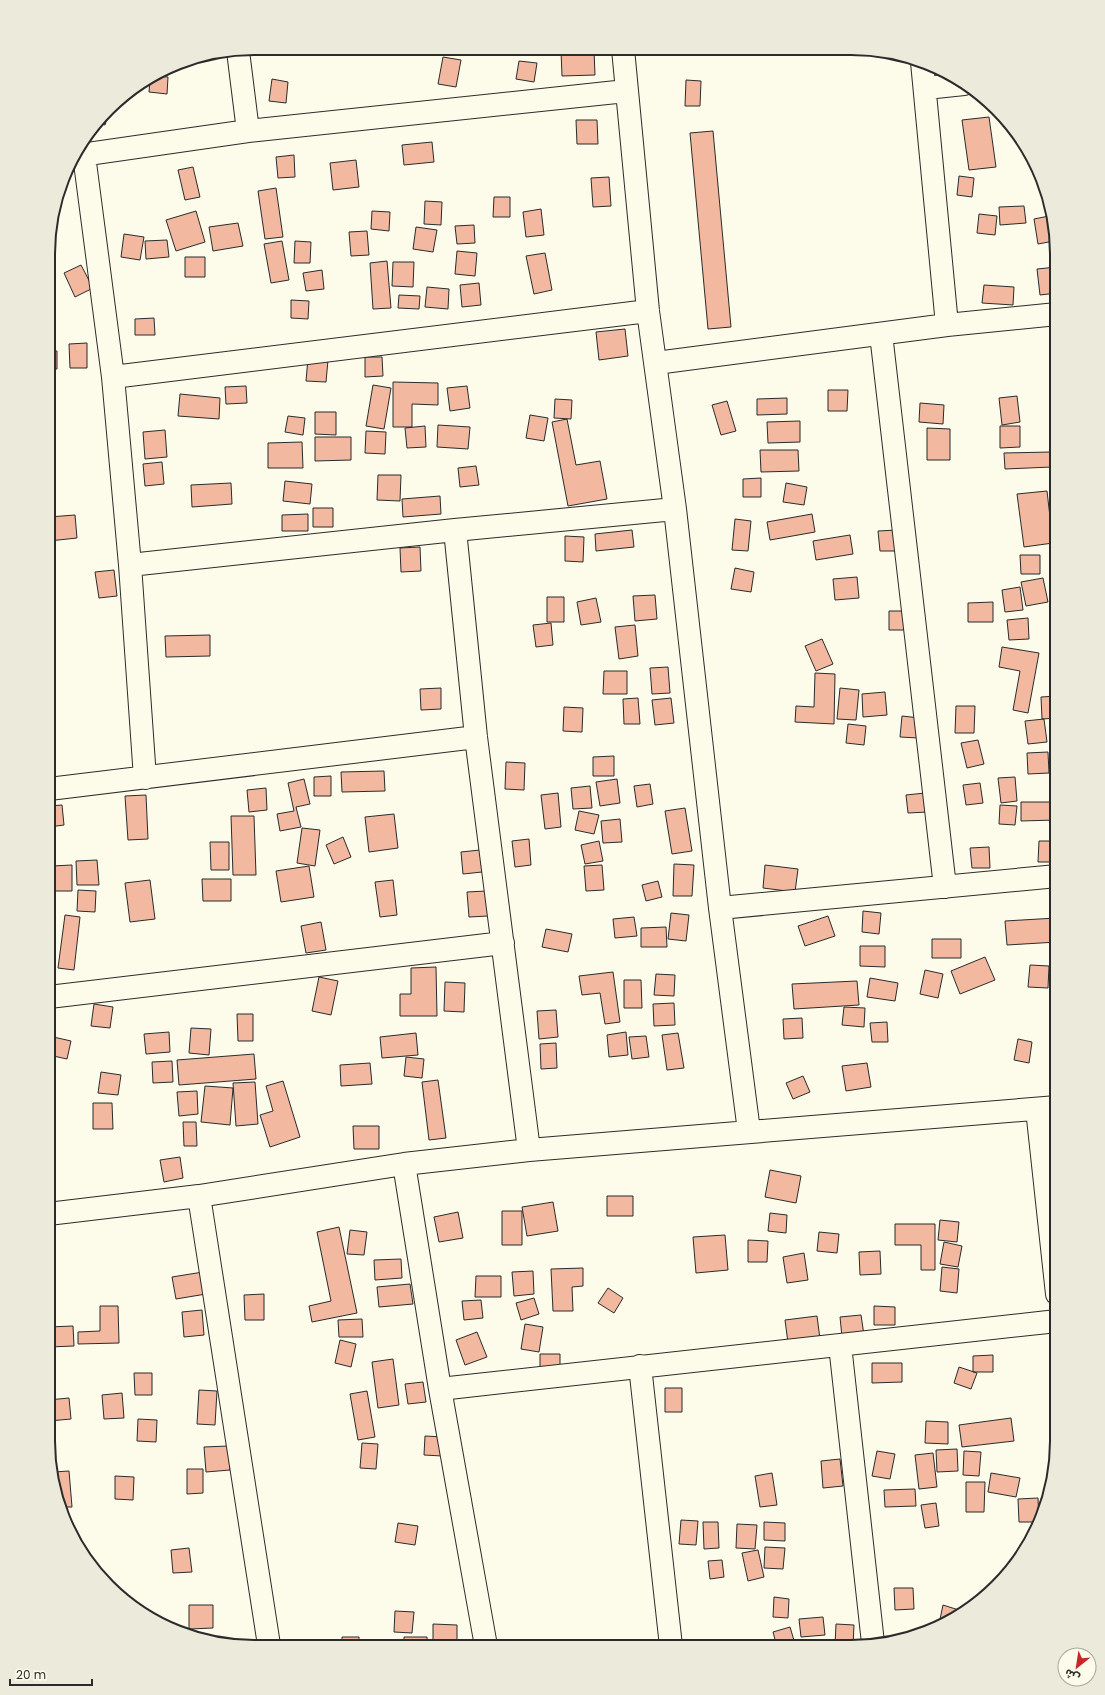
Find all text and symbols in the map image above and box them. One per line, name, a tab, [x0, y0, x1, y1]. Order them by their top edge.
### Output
north arrow	[1057, 1647, 1097, 1687]
scale bar	[10, 1661, 92, 1687]
text: ش	[1061, 1665, 1083, 1686]
text: 20 m	[16, 1666, 46, 1683]

